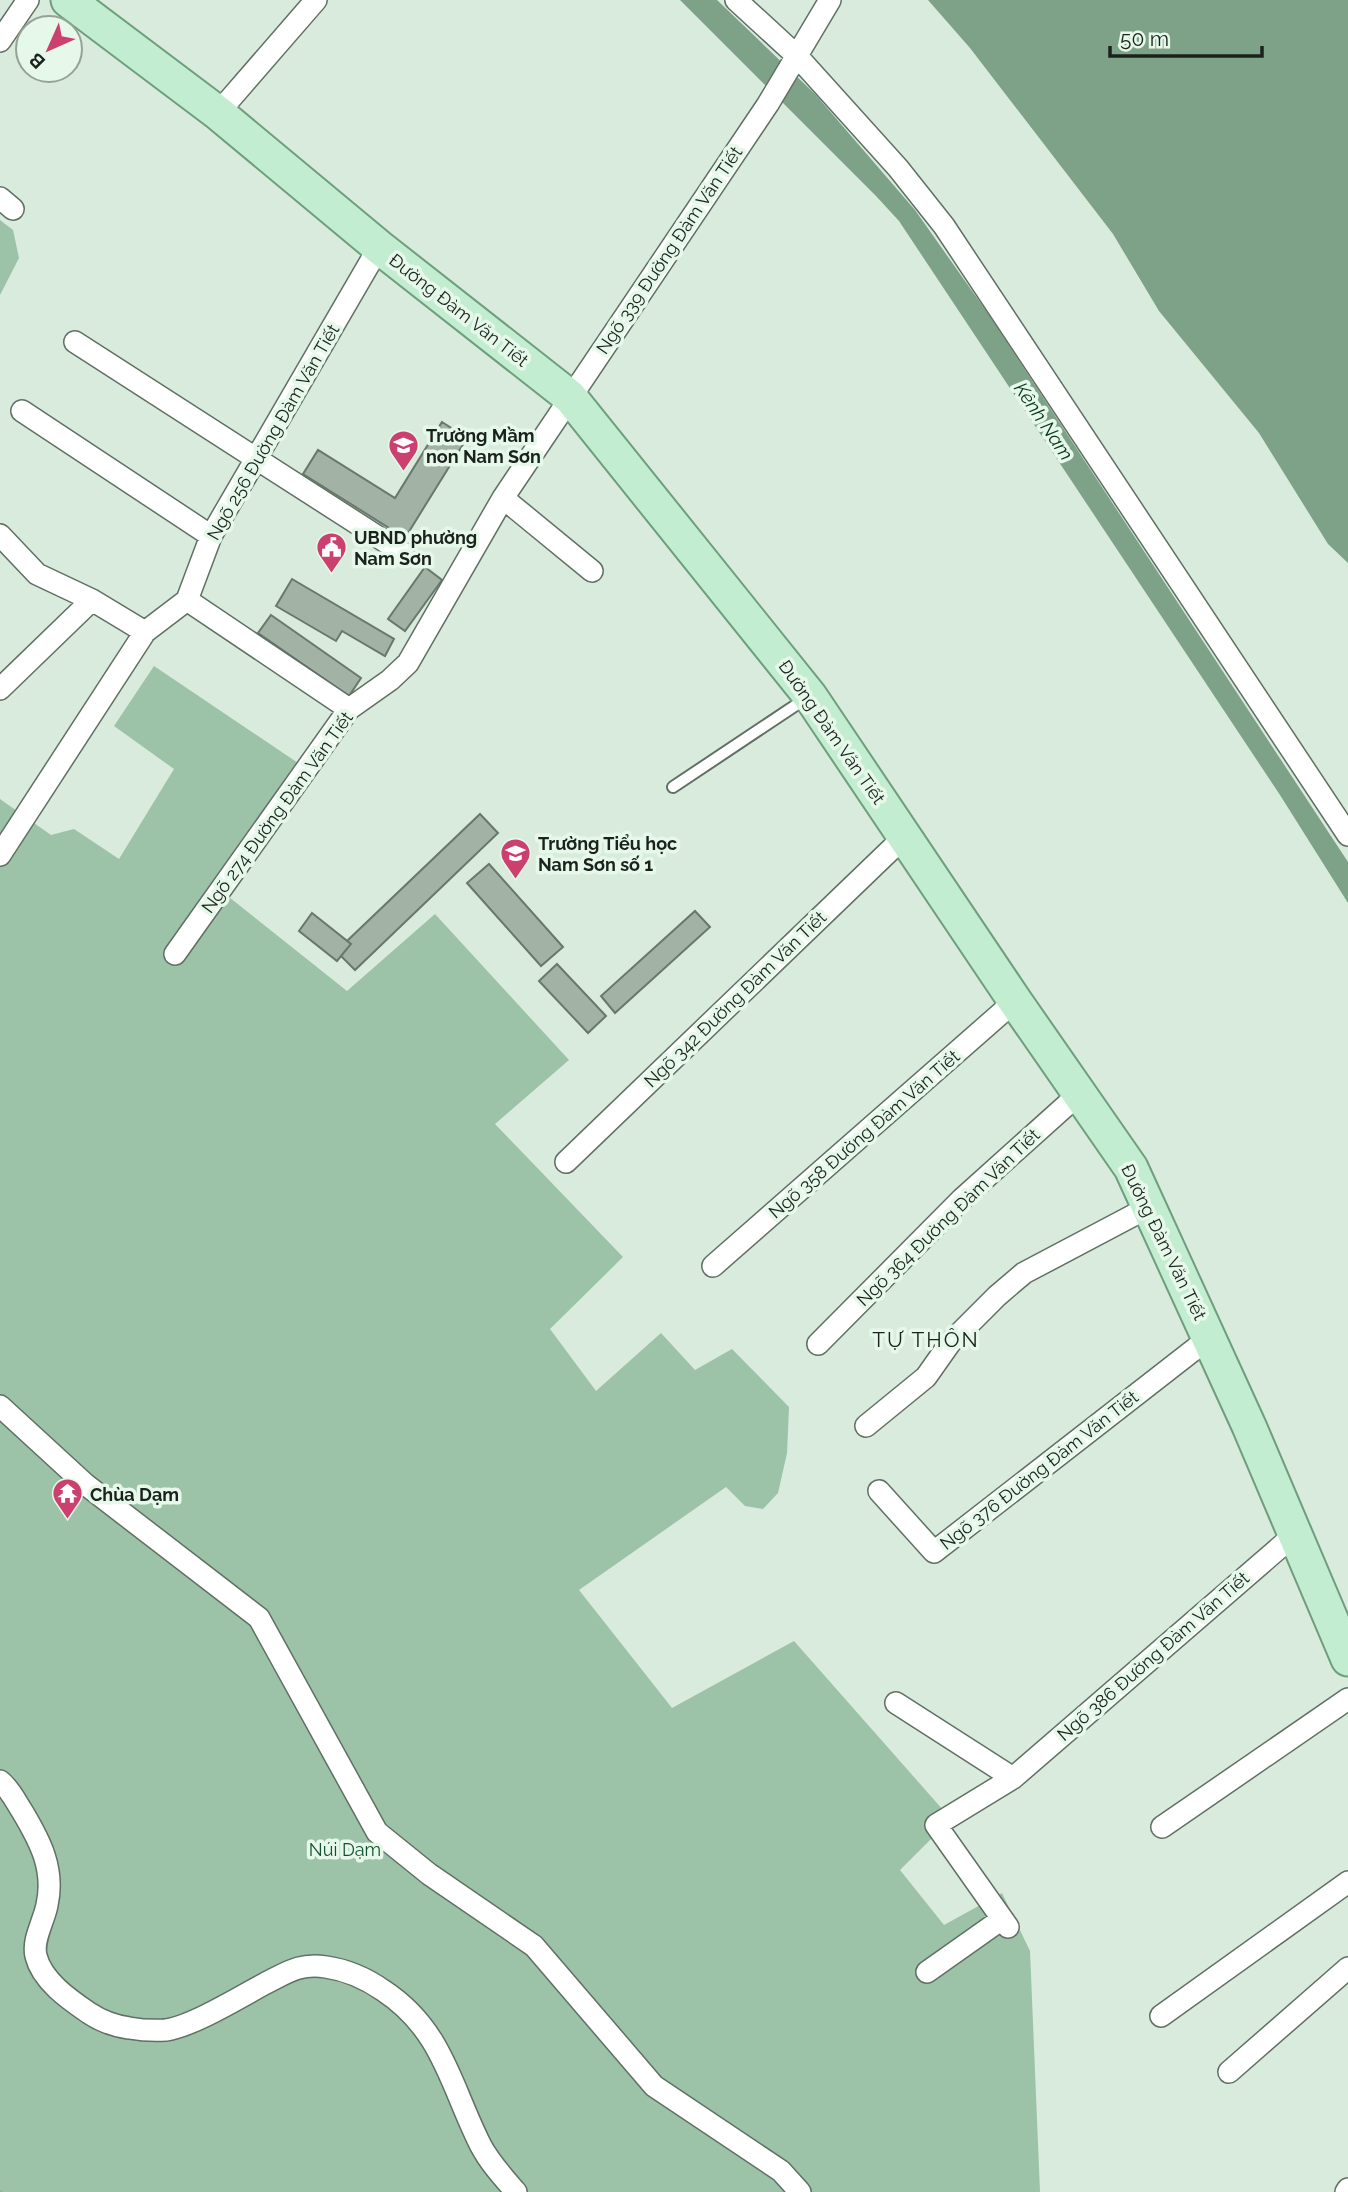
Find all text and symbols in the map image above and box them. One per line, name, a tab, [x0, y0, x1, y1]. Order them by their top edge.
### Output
north arrow	[14, 14, 84, 84]
scale bar	[1110, 14, 1262, 58]
text: 50 m	[1120, 26, 1169, 51]
text: B	[25, 49, 49, 73]
street label: Ngõ 339 Đường Đàm Văn Tiết	[592, 142, 746, 358]
street label: Đường Đàm Văn Tiết	[385, 249, 533, 371]
street label: Ngõ 256 Đường Đàm Văn Tiết	[202, 320, 344, 544]
water label: Kênh Nam	[1010, 378, 1078, 464]
place label: Trường Mầm non Nam Sơn	[426, 425, 541, 467]
school or university icon: Trường Mầm non Nam Sơn	[386, 428, 420, 472]
place label: UBND phường Nam Sơn	[354, 527, 477, 569]
public building icon: UBND phường Nam Sơn	[314, 530, 348, 574]
street label: Đường Đàm Văn Tiết	[774, 656, 890, 808]
street label: Ngõ 274 Đường Đàm Văn Tiết	[197, 707, 357, 917]
place label: Trường Tiểu học Nam Sơn số 1	[538, 833, 677, 875]
school or university icon: Trường Tiểu học Nam Sơn số 1	[498, 836, 532, 880]
street label: Ngõ 342 Đường Đàm Văn Tiết	[640, 906, 830, 1092]
street label: Ngõ 358 Đường Đàm Văn Tiết	[764, 1045, 964, 1223]
street label: Ngõ 364 Đường Đàm Văn Tiết	[852, 1124, 1044, 1310]
street label: Đường Đàm Văn Tiết	[1117, 1161, 1211, 1323]
district label: TỰ THÔN	[872, 1327, 980, 1352]
street label: Ngõ 376 Đường Đàm Văn Tiết	[936, 1386, 1142, 1554]
temple icon: Chùa Dạm	[50, 1477, 84, 1521]
place label: Chùa Dạm	[90, 1484, 179, 1505]
street label: Ngõ 386 Đường Đàm Văn Tiết	[1053, 1567, 1253, 1745]
park label: Núi Dạm	[309, 1839, 381, 1860]

